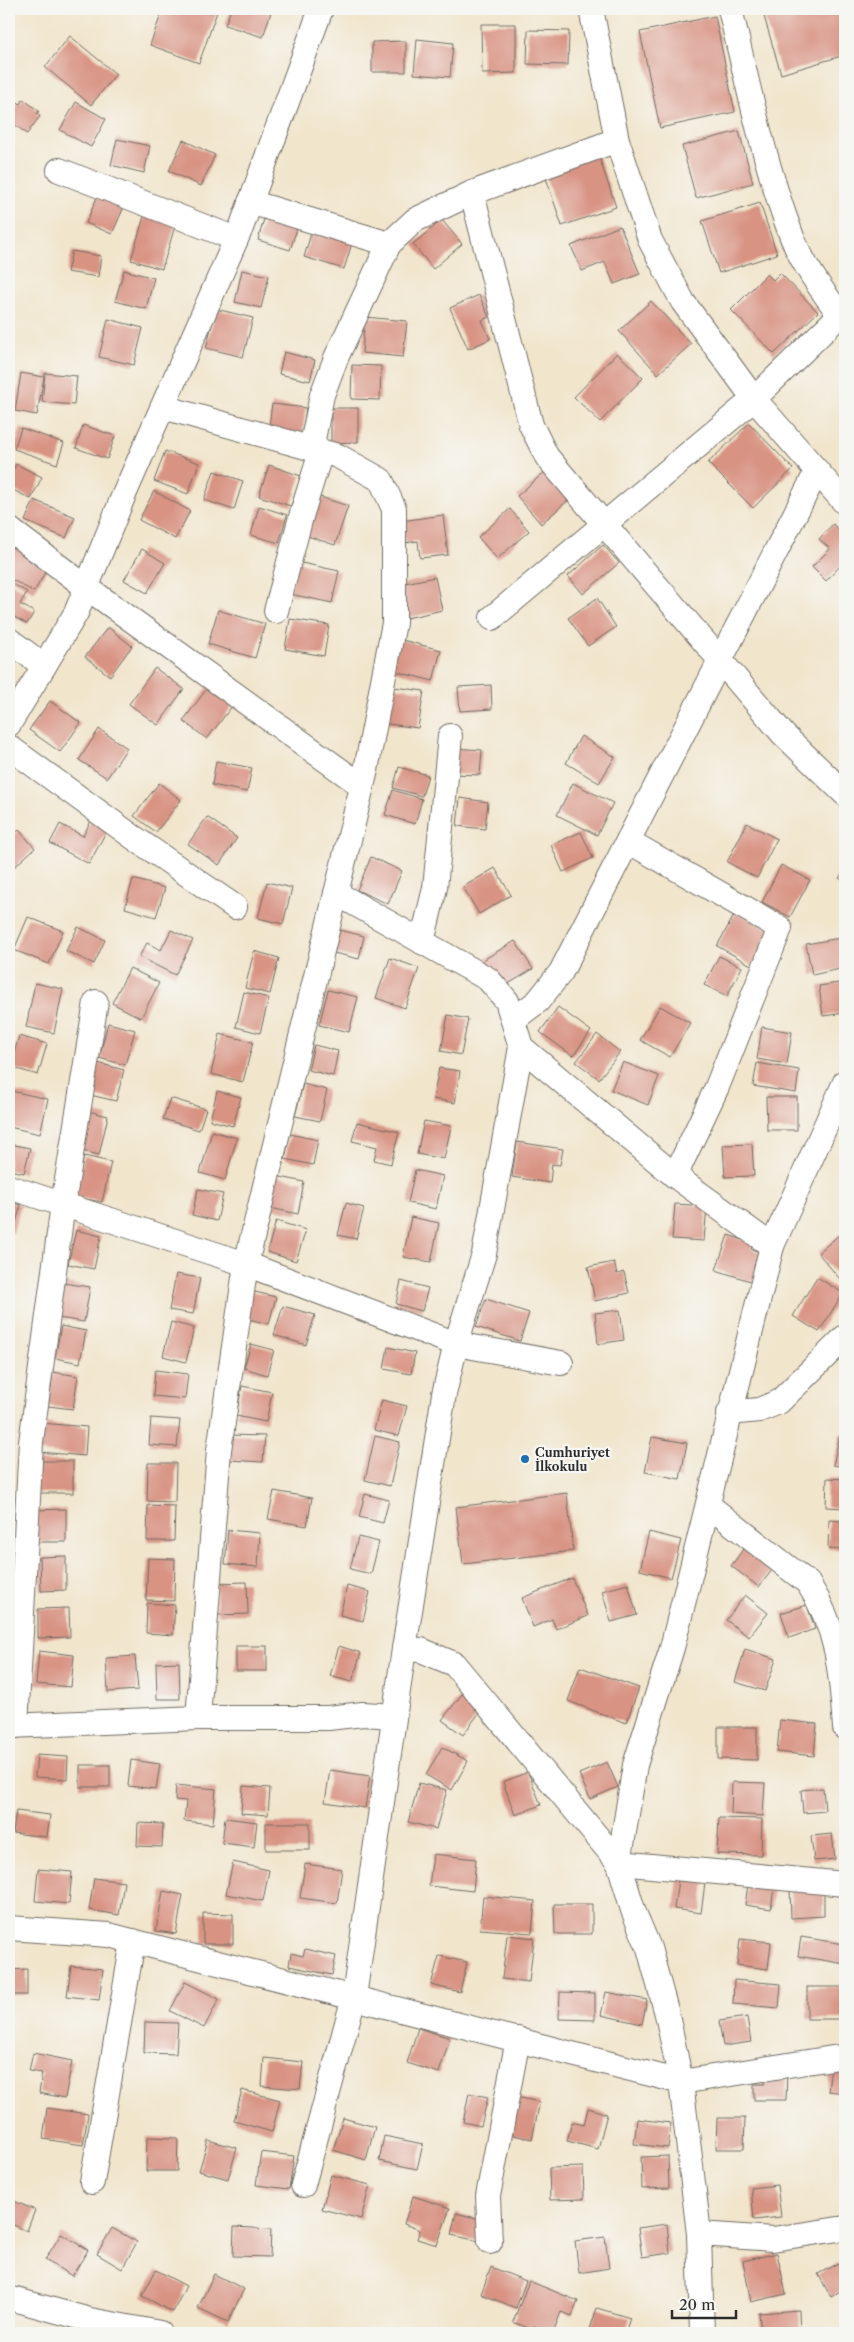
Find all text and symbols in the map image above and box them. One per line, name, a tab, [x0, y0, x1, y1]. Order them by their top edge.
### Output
place label: Cumhuriyet İlkokulu	[535, 1445, 610, 1474]
marker: Cumhuriyet İlkokulu	[519, 1453, 531, 1465]
scale bar	[672, 2287, 735, 2319]
text: 20 m	[679, 2295, 715, 2314]

